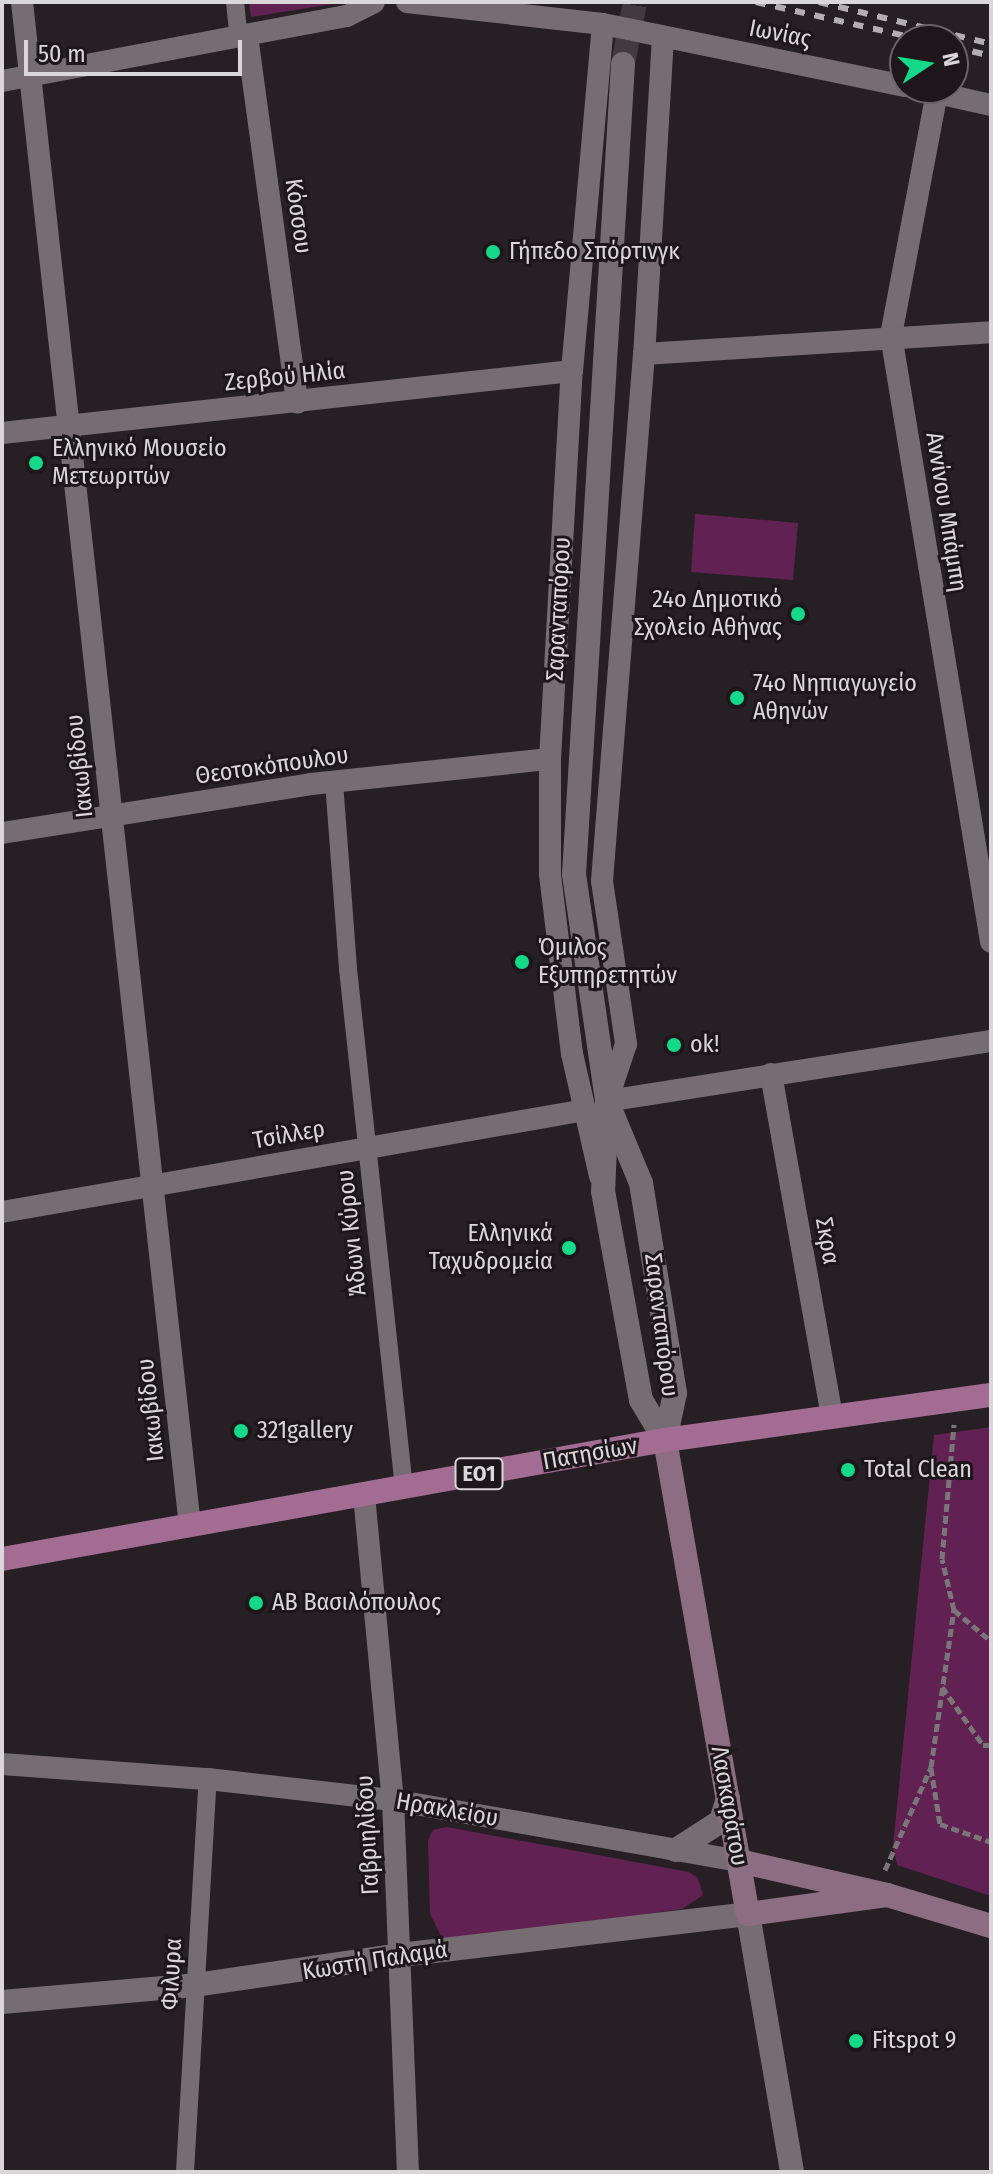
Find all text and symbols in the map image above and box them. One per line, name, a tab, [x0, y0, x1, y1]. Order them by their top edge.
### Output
street label: Ιωνίας	[747, 14, 813, 54]
scale bar	[28, 24, 246, 74]
north arrow	[889, 24, 969, 104]
text: 50 m	[38, 40, 86, 68]
text: N	[936, 50, 966, 69]
street label: Κόσσου	[278, 177, 318, 255]
place label: Γήπεδο Σπόρτινγκ	[509, 238, 680, 266]
marker: Γήπεδο Σπόρτινγκ	[484, 243, 502, 261]
street label: Ζερβού Ηλία	[223, 356, 347, 398]
street label: Αννίνου Μπάμπη	[919, 430, 973, 594]
place label: Ελληνικό Μουσείο Μετεωριτών	[52, 435, 227, 491]
marker: Ελληνικό Μουσείο Μετεωριτών	[27, 454, 45, 472]
street label: Σαρανταπόρου	[541, 536, 577, 682]
place label: 24ο Δημοτικό Σχολείο Αθήνας	[634, 586, 782, 642]
marker: 24ο Δημοτικό Σχολείο Αθήνας	[789, 605, 807, 623]
place label: 74ο Νηπιαγωγείο Αθηνών	[753, 670, 917, 726]
marker: 74ο Νηπιαγωγείο Αθηνών	[728, 689, 746, 707]
street label: Ιακωβίδου	[60, 713, 100, 819]
street label: Θεοτοκόπουλου	[194, 741, 350, 791]
place label: Όμιλος Εξυπηρετητών	[538, 934, 677, 990]
marker: Όμιλος Εξυπηρετητών	[513, 953, 531, 971]
place label: ok!	[690, 1031, 719, 1059]
marker: ok!	[665, 1036, 683, 1054]
street label: Τσίλλερ	[251, 1115, 327, 1155]
street label: Άδωνι Κύρου	[331, 1168, 373, 1298]
street label: Σκρα	[809, 1215, 845, 1267]
place label: Ελληνικά Ταχυδρομεία	[429, 1220, 553, 1276]
marker: Ελληνικά Ταχυδρομεία	[560, 1239, 578, 1257]
street label: Σαρανταπόρου	[638, 1252, 684, 1398]
street label: Ιακωβίδου	[131, 1357, 171, 1463]
place label: 321gallery	[257, 1417, 353, 1445]
marker: 321gallery	[232, 1422, 250, 1440]
street label: Πατησίων	[541, 1432, 639, 1476]
road number: ΕΟ1	[453, 1456, 505, 1492]
place label: Total Clean	[864, 1456, 972, 1484]
marker: Total Clean	[839, 1461, 857, 1479]
place label: ΑΒ Βασιλόπουλος	[272, 1589, 441, 1617]
marker: ΑΒ Βασιλόπουλος	[247, 1594, 265, 1612]
street label: Λασκαράτου	[704, 1744, 754, 1868]
street label: Γαβριηλίδου	[350, 1774, 386, 1896]
street label: Ηρακλείου	[394, 1787, 500, 1833]
street label: Κωστή Παλαμά	[300, 1935, 450, 1987]
street label: Φιλυρα	[156, 1937, 188, 2011]
place label: Fitspot 9	[872, 2027, 956, 2055]
marker: Fitspot 9	[847, 2032, 865, 2050]

